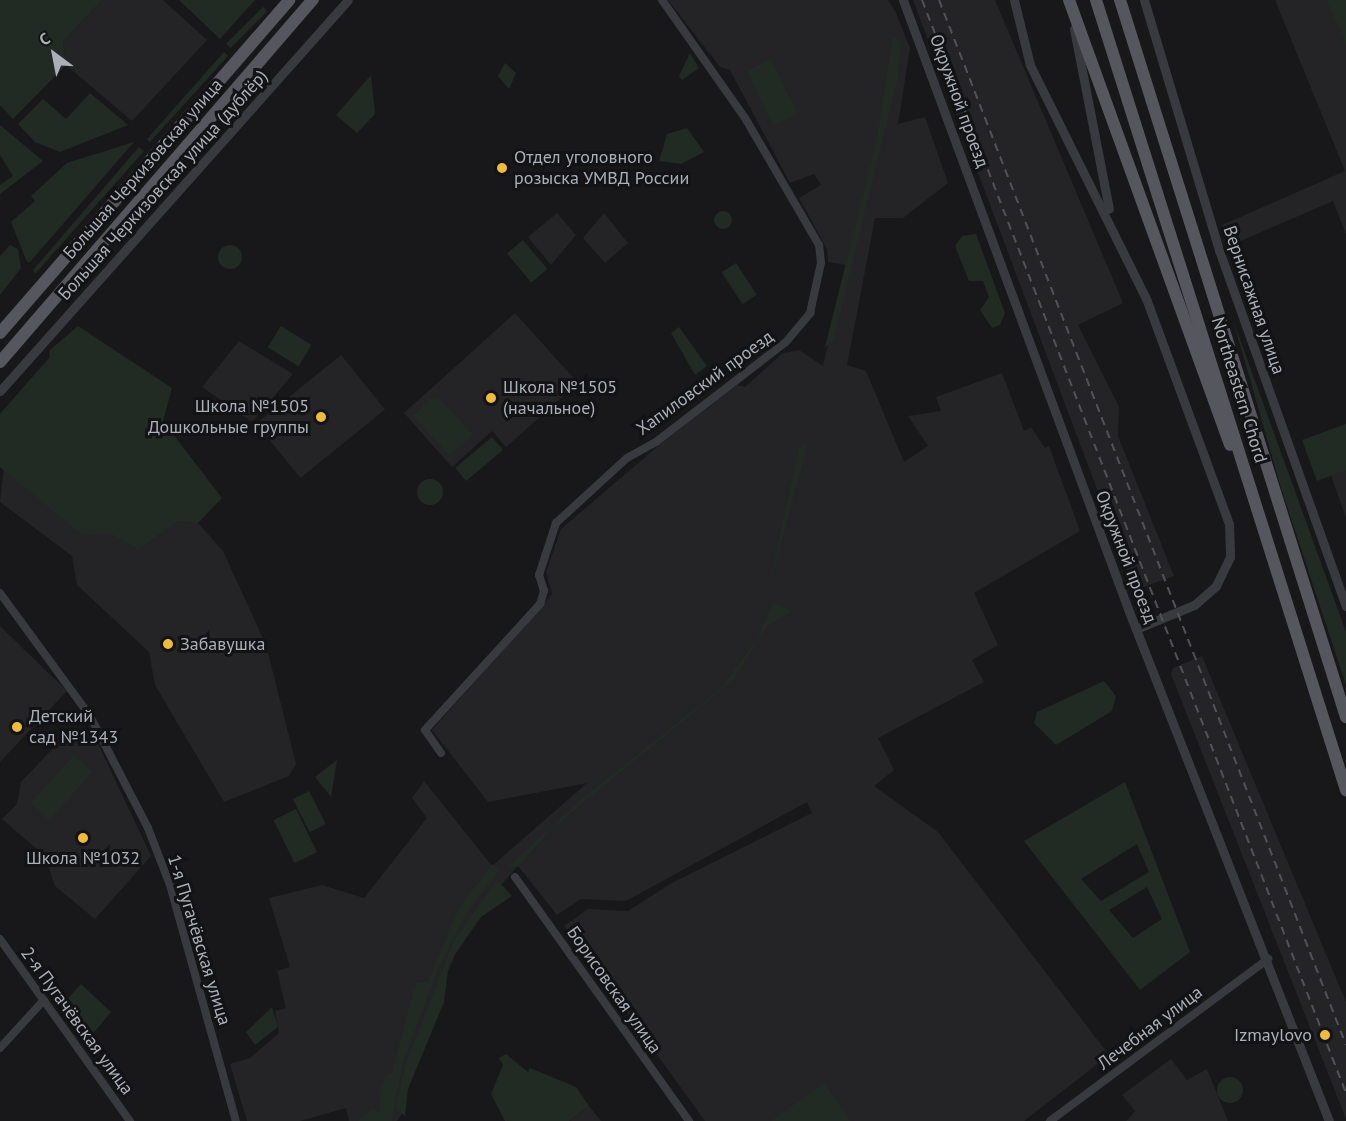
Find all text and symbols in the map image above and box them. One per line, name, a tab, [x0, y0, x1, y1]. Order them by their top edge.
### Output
north arrow	[24, 24, 84, 84]
text: С	[35, 28, 54, 50]
street label: Окружной проезд	[925, 31, 993, 171]
street label: Большая Черкизовская улица (дублёр)	[54, 65, 272, 305]
street label: Большая Черкизовская улица	[59, 74, 227, 264]
place label: Отдел уголовного розыска УМВД России	[514, 147, 690, 190]
marker: Отдел уголовного розыска УМВД России	[495, 161, 509, 175]
street label: Вернисажная улица	[1218, 223, 1290, 377]
street label: Northeastern Chord	[1207, 314, 1271, 466]
street label: Хапиловский проезд	[632, 326, 778, 440]
place label: Школа №1505 (начальное)	[503, 377, 617, 420]
marker: Школа №1505 (начальное)	[484, 391, 498, 405]
place label: Школа №1505 Дошкольные группы	[148, 396, 309, 438]
marker: Школа №1505 Дошкольные группы	[314, 410, 328, 424]
street label: Окружной проезд	[1091, 488, 1161, 626]
place label: Забавушка	[180, 633, 265, 655]
marker: Забавушка	[161, 637, 175, 651]
place label: Детский сад №1343	[29, 706, 118, 748]
marker: Детский сад №1343	[10, 720, 24, 734]
marker: Школа №1032	[76, 831, 90, 845]
place label: Школа №1032	[26, 847, 140, 869]
street label: 1-я Пугачёвская улица	[163, 852, 235, 1028]
street label: Борисовская улица	[562, 922, 666, 1058]
street label: 2-я Пугачёвская улица	[16, 943, 138, 1099]
street label: Лечебная улица	[1093, 982, 1207, 1074]
place label: Izmaylovo	[1234, 1024, 1312, 1046]
marker: Izmaylovo	[1316, 1026, 1334, 1044]

